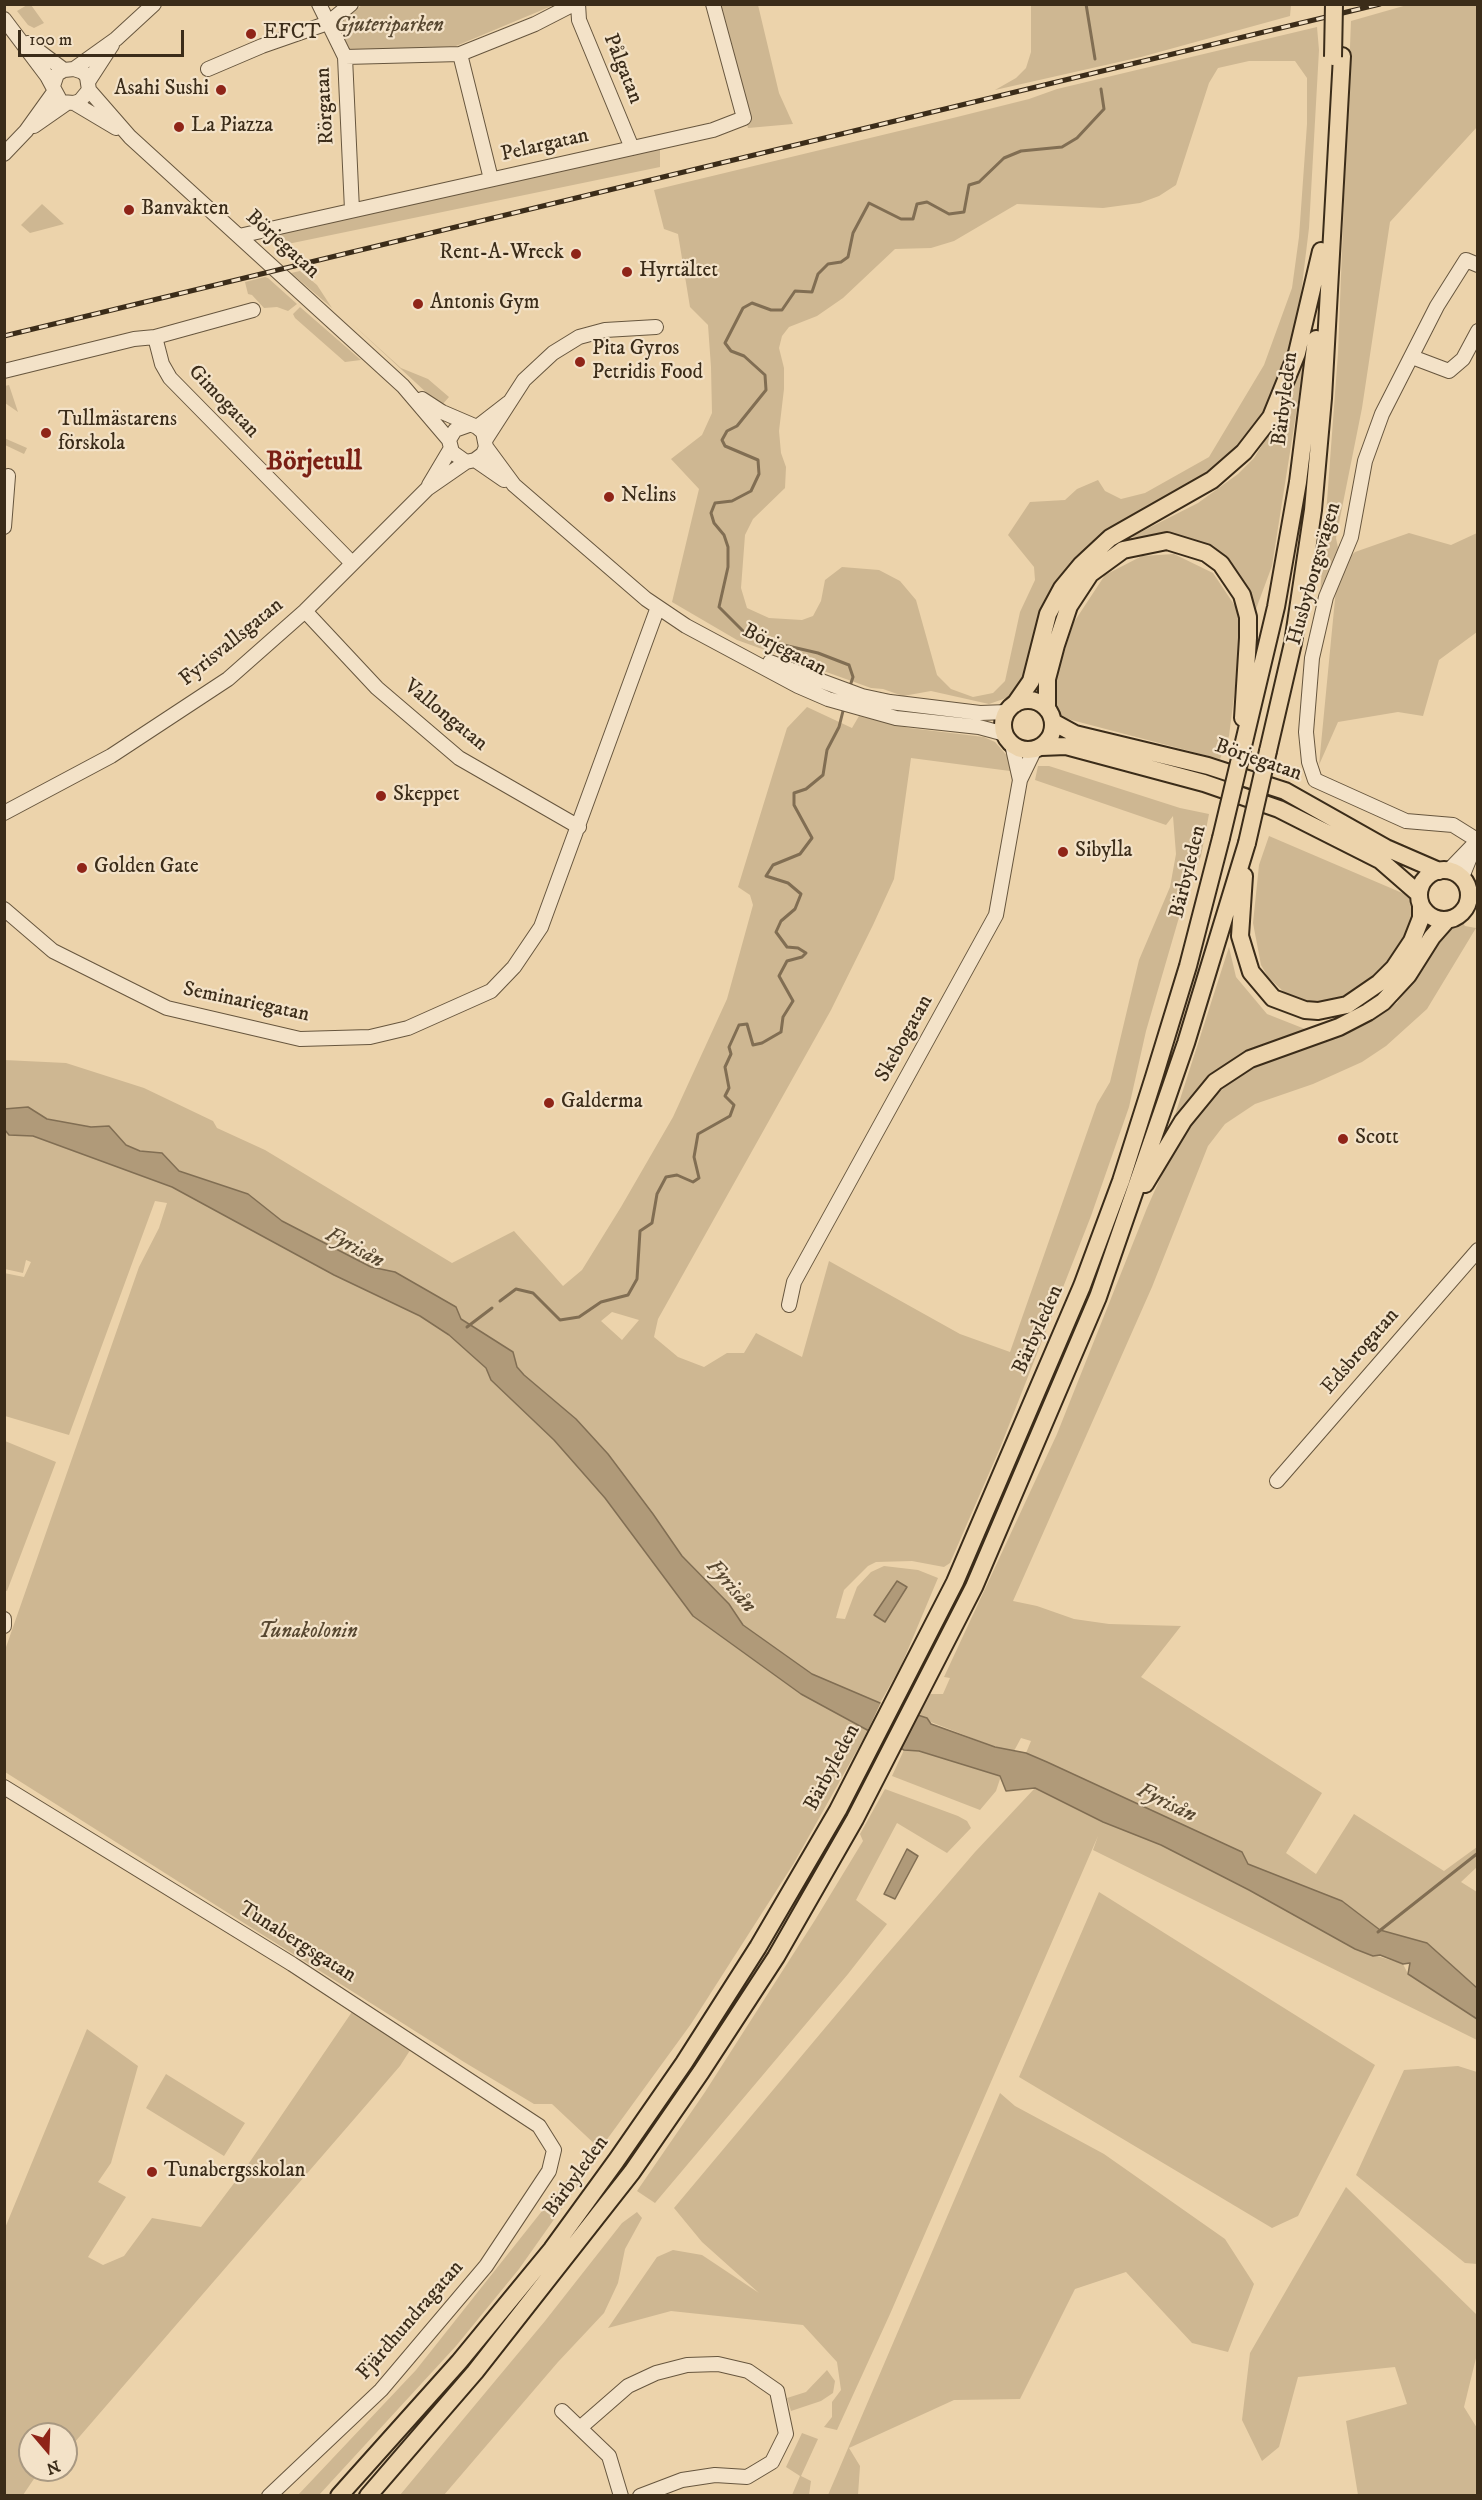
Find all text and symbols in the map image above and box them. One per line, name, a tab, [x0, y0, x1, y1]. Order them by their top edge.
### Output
park label: Gjuteriparken	[334, 14, 444, 40]
scale bar	[21, 18, 188, 56]
place label: EFCT	[263, 21, 321, 47]
marker: EFCT	[244, 27, 258, 41]
text: 100 m	[29, 29, 72, 51]
street label: Pålgatan	[597, 30, 647, 108]
street label: Rörgatan	[311, 67, 341, 145]
place label: Asahi Sushi	[114, 77, 209, 103]
marker: Asahi Sushi	[214, 83, 228, 97]
place label: La Piazza	[191, 114, 273, 140]
marker: La Piazza	[172, 120, 186, 134]
street label: Pelargatan	[499, 124, 591, 168]
place label: Banvakten	[141, 197, 229, 223]
marker: Banvakten	[122, 203, 136, 217]
street label: Börjegatan	[240, 205, 324, 285]
place label: Rent-A-Wreck	[439, 241, 564, 267]
marker: Rent-A-Wreck	[569, 247, 583, 261]
place label: Hyrtältet	[639, 259, 718, 285]
marker: Hyrtältet	[620, 265, 634, 279]
place label: Antonis Gym	[430, 291, 540, 317]
marker: Antonis Gym	[411, 297, 425, 311]
place label: Pita Gyros Petridis Food	[592, 337, 703, 387]
street label: Bärbyleden	[1268, 351, 1304, 447]
marker: Pita Gyros Petridis Food	[573, 355, 587, 369]
street label: Gimogatan	[182, 360, 264, 444]
place label: Tullmästarens förskola	[58, 408, 177, 458]
marker: Tullmästarens förskola	[39, 426, 53, 440]
district label: Börjetull	[266, 447, 362, 479]
place label: Nelins	[621, 484, 676, 510]
marker: Nelins	[602, 490, 616, 504]
street label: Husbyborgsvägen	[1283, 500, 1347, 648]
street label: Fyrisvallsgatan	[175, 594, 289, 692]
street label: Börjegatan	[738, 619, 830, 683]
street label: Vallongatan	[398, 675, 492, 757]
street label: Börjegatan	[1211, 734, 1305, 788]
place label: Skeppet	[393, 783, 459, 809]
marker: Skeppet	[374, 789, 388, 803]
street label: Bärbyleden	[1165, 823, 1213, 921]
place label: Sibylla	[1075, 839, 1132, 865]
marker: Sibylla	[1056, 845, 1070, 859]
place label: Golden Gate	[94, 855, 199, 881]
marker: Golden Gate	[75, 861, 89, 875]
street label: Seminariegatan	[181, 977, 311, 1029]
street label: Skebogatan	[871, 991, 939, 1087]
place label: Galderma	[561, 1090, 643, 1116]
marker: Galderma	[542, 1096, 556, 1110]
place label: Scott	[1355, 1126, 1399, 1152]
marker: Scott	[1336, 1132, 1350, 1146]
water label: Fyrisån	[320, 1223, 388, 1275]
street label: Bärbyleden	[1008, 1282, 1070, 1378]
street label: Edsbrogatan	[1317, 1304, 1405, 1400]
water label: Fyrisån	[699, 1555, 761, 1619]
park label: Tunakolonin	[258, 1620, 358, 1646]
street label: Bärbyleden	[800, 1720, 866, 1816]
water label: Fyrisån	[1132, 1778, 1200, 1830]
street label: Tunabergsgatan	[234, 1897, 360, 1989]
street label: Bärbyleden	[539, 2131, 615, 2223]
place label: Tunabergsskolan	[164, 2159, 306, 2185]
marker: Tunabergsskolan	[145, 2165, 159, 2179]
street label: Fjärdhundragatan	[352, 2256, 470, 2386]
north arrow	[18, 2422, 78, 2482]
text: N	[44, 2456, 63, 2479]

